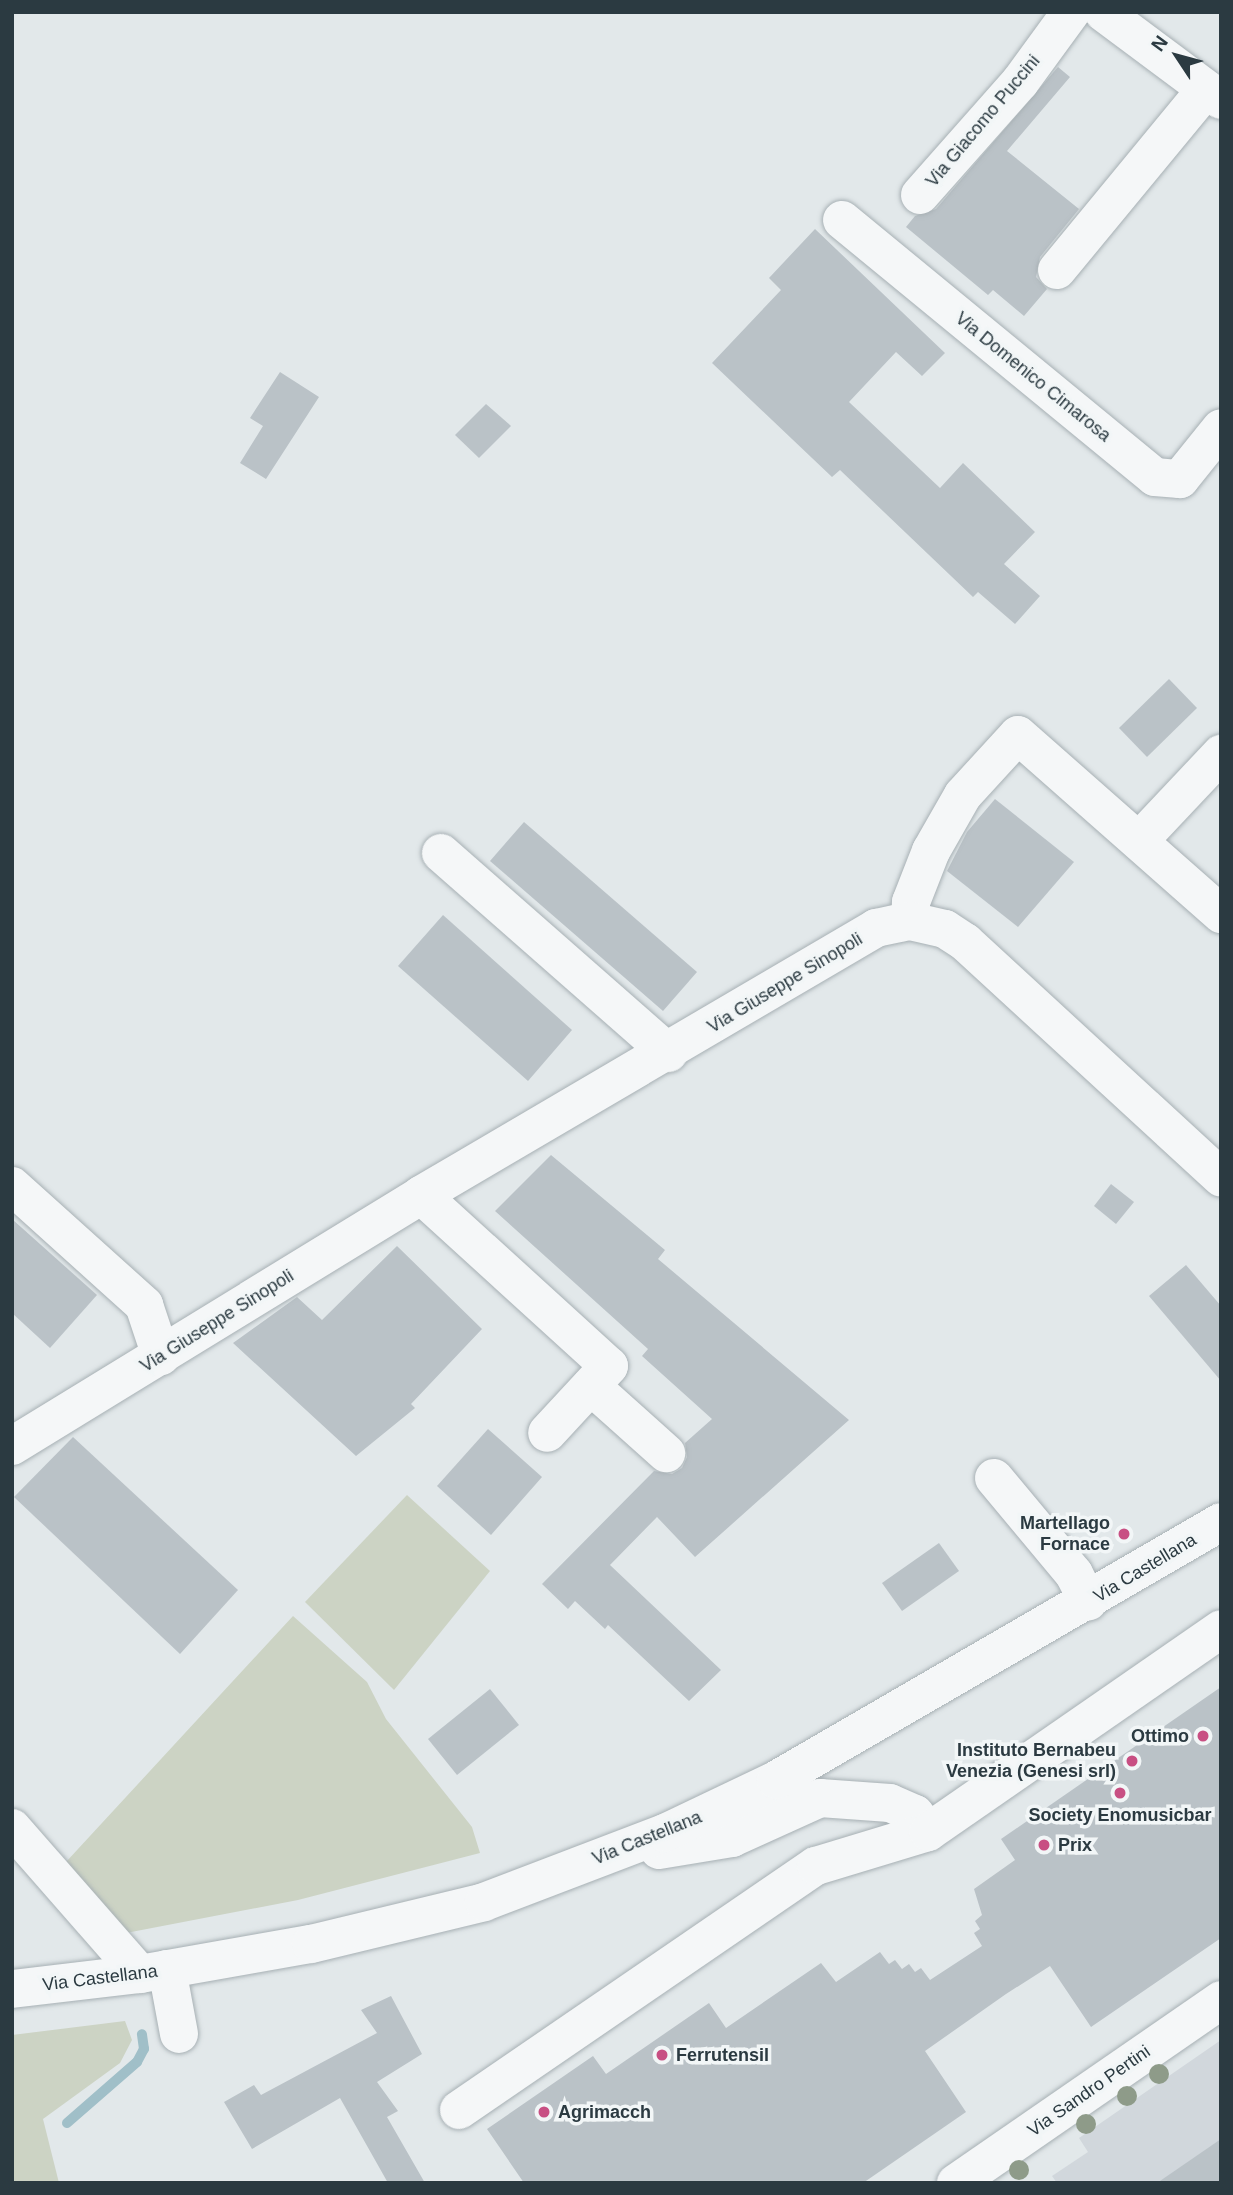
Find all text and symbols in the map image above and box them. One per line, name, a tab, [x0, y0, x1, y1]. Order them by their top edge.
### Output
north arrow	[1142, 21, 1212, 91]
text: N	[1147, 32, 1172, 55]
street label: Via Giacomo Puccini	[921, 51, 1045, 191]
street label: Via Domenico Cimarosa	[951, 308, 1115, 446]
street label: Via Giuseppe Sinopoli	[704, 928, 866, 1038]
street label: Via Giuseppe Sinopoli	[136, 1265, 298, 1377]
place label: Martellago Fornace	[1020, 1513, 1110, 1556]
marker: Martellago Fornace	[1116, 1526, 1132, 1542]
street label: Via Castellana	[1090, 1529, 1200, 1607]
place label: Ottimo	[1131, 1725, 1189, 1747]
marker: Ottimo	[1195, 1728, 1211, 1744]
place label: Instituto Bernabeu Venezia (Genesi srl)	[946, 1740, 1116, 1782]
marker: Instituto Bernabeu Venezia (Genesi srl)	[1122, 1751, 1142, 1771]
marker: Society Enomusicbar	[1112, 1785, 1128, 1801]
place label: Society Enomusicbar	[1028, 1804, 1212, 1826]
street label: Via Castellana	[589, 1806, 705, 1870]
place label: Prix	[1058, 1834, 1092, 1856]
marker: Prix	[1036, 1837, 1052, 1853]
street label: Via Castellana	[41, 1960, 159, 1996]
street label: Via Sandro Pertini	[1024, 2041, 1154, 2141]
place label: Ferrutensil	[676, 2044, 769, 2066]
marker: Ferrutensil	[654, 2047, 670, 2063]
place label: Agrimacch	[558, 2101, 651, 2123]
marker: Agrimacch	[536, 2104, 552, 2120]

